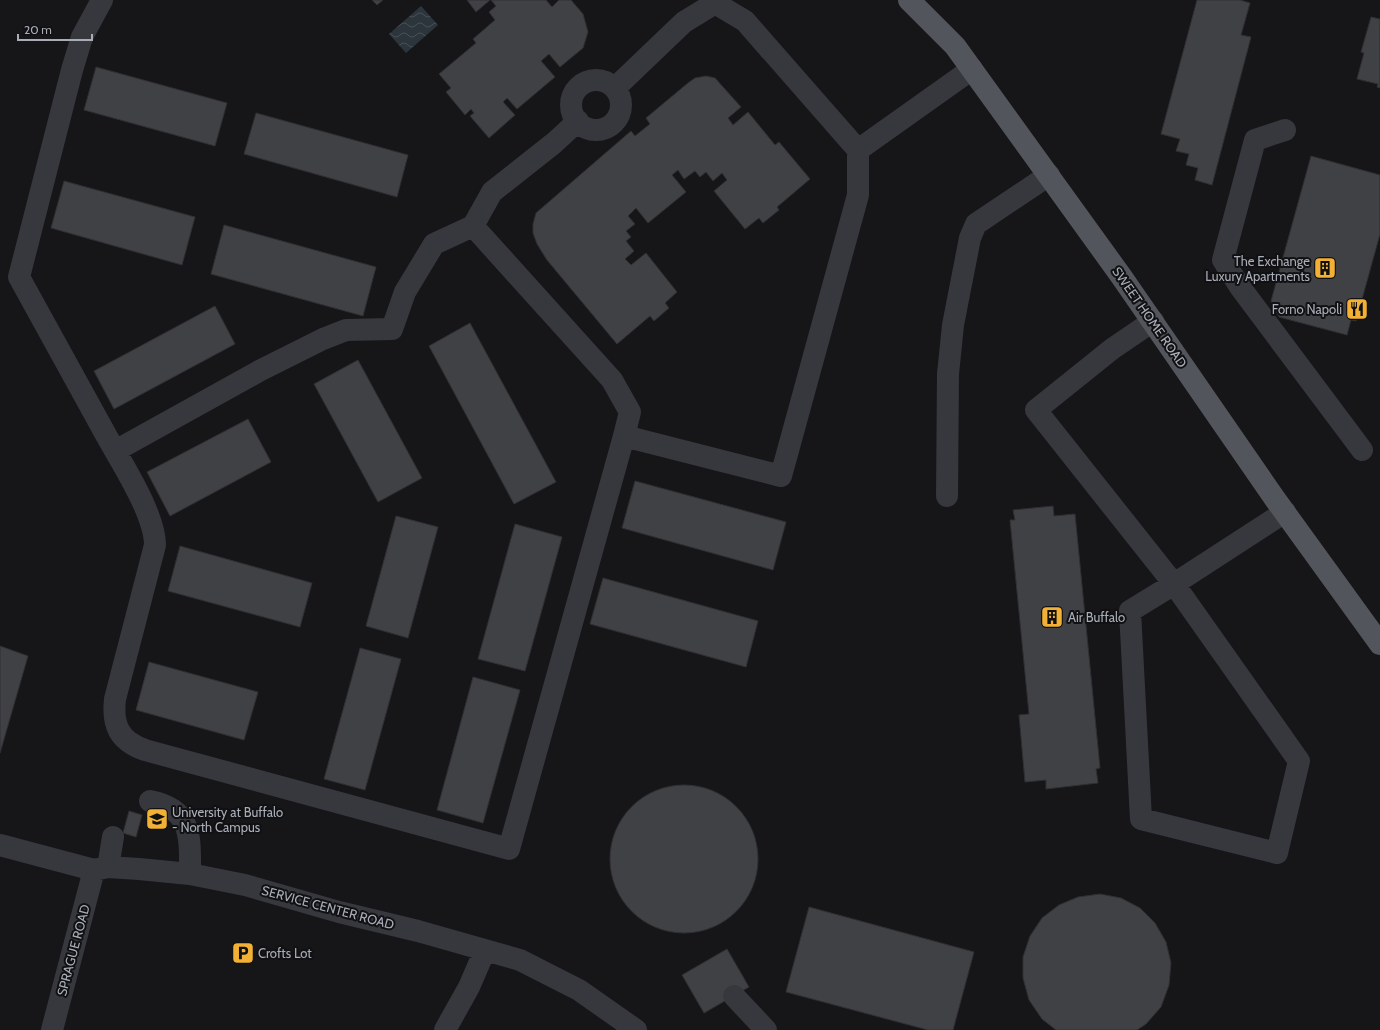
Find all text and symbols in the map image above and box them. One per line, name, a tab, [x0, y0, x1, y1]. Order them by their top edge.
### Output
scale bar	[18, 16, 92, 42]
text: 20 m	[24, 22, 52, 37]
place label: The Exchange Luxury Apartments	[1205, 253, 1311, 284]
building icon: The Exchange Luxury Apartments	[1312, 255, 1338, 281]
street label: SWEET HOME ROAD	[1109, 264, 1191, 370]
restaurant icon: Forno Napoli	[1344, 296, 1370, 322]
place label: Forno Napoli	[1272, 301, 1342, 317]
building icon: Air Buffalo	[1039, 604, 1065, 630]
place label: Air Buffalo	[1068, 609, 1125, 625]
place label: University at Buffalo - North Campus	[172, 804, 283, 835]
school or university icon: University at Buffalo - North Campus	[144, 806, 170, 832]
street label: SERVICE CENTER ROAD	[260, 882, 396, 932]
street label: SPRAGUE ROAD	[53, 902, 93, 998]
parking icon: Crofts Lot	[230, 940, 256, 966]
place label: Crofts Lot	[258, 945, 312, 961]

